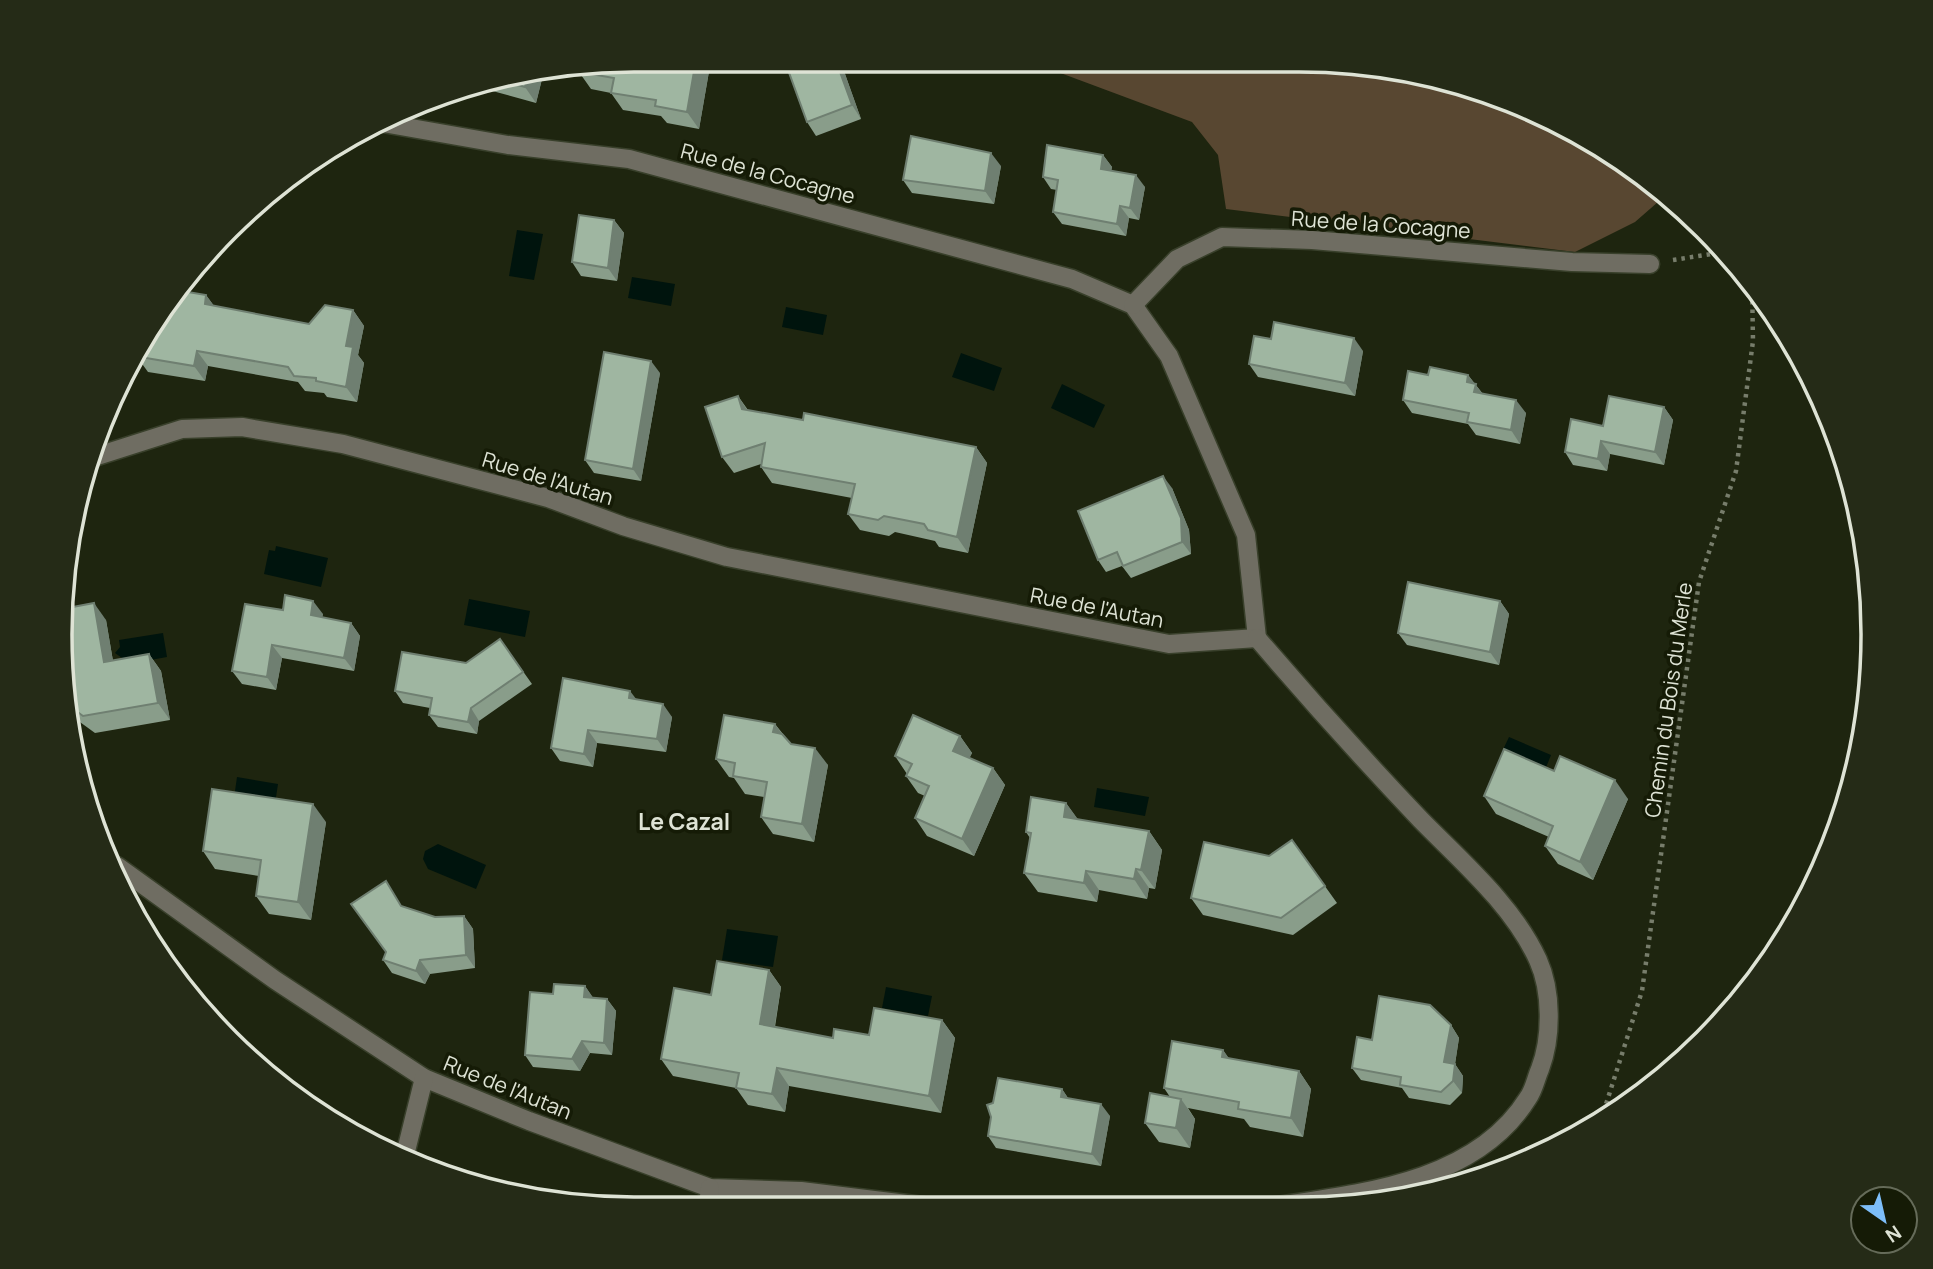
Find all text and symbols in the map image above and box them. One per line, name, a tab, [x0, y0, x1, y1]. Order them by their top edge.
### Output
street label: Rue de la Cocagne	[678, 136, 858, 210]
street label: Rue de la Cocagne	[1290, 204, 1472, 244]
street label: Rue de l'Autan	[479, 445, 617, 511]
street label: Rue de l'Autan	[1028, 580, 1166, 634]
street label: Chemin du Bois du Merle	[1638, 581, 1698, 819]
district label: Le Cazal	[638, 805, 730, 837]
street label: Rue de l'Autan	[440, 1049, 576, 1125]
north arrow	[1849, 1185, 1919, 1255]
text: N	[1881, 1219, 1906, 1249]

